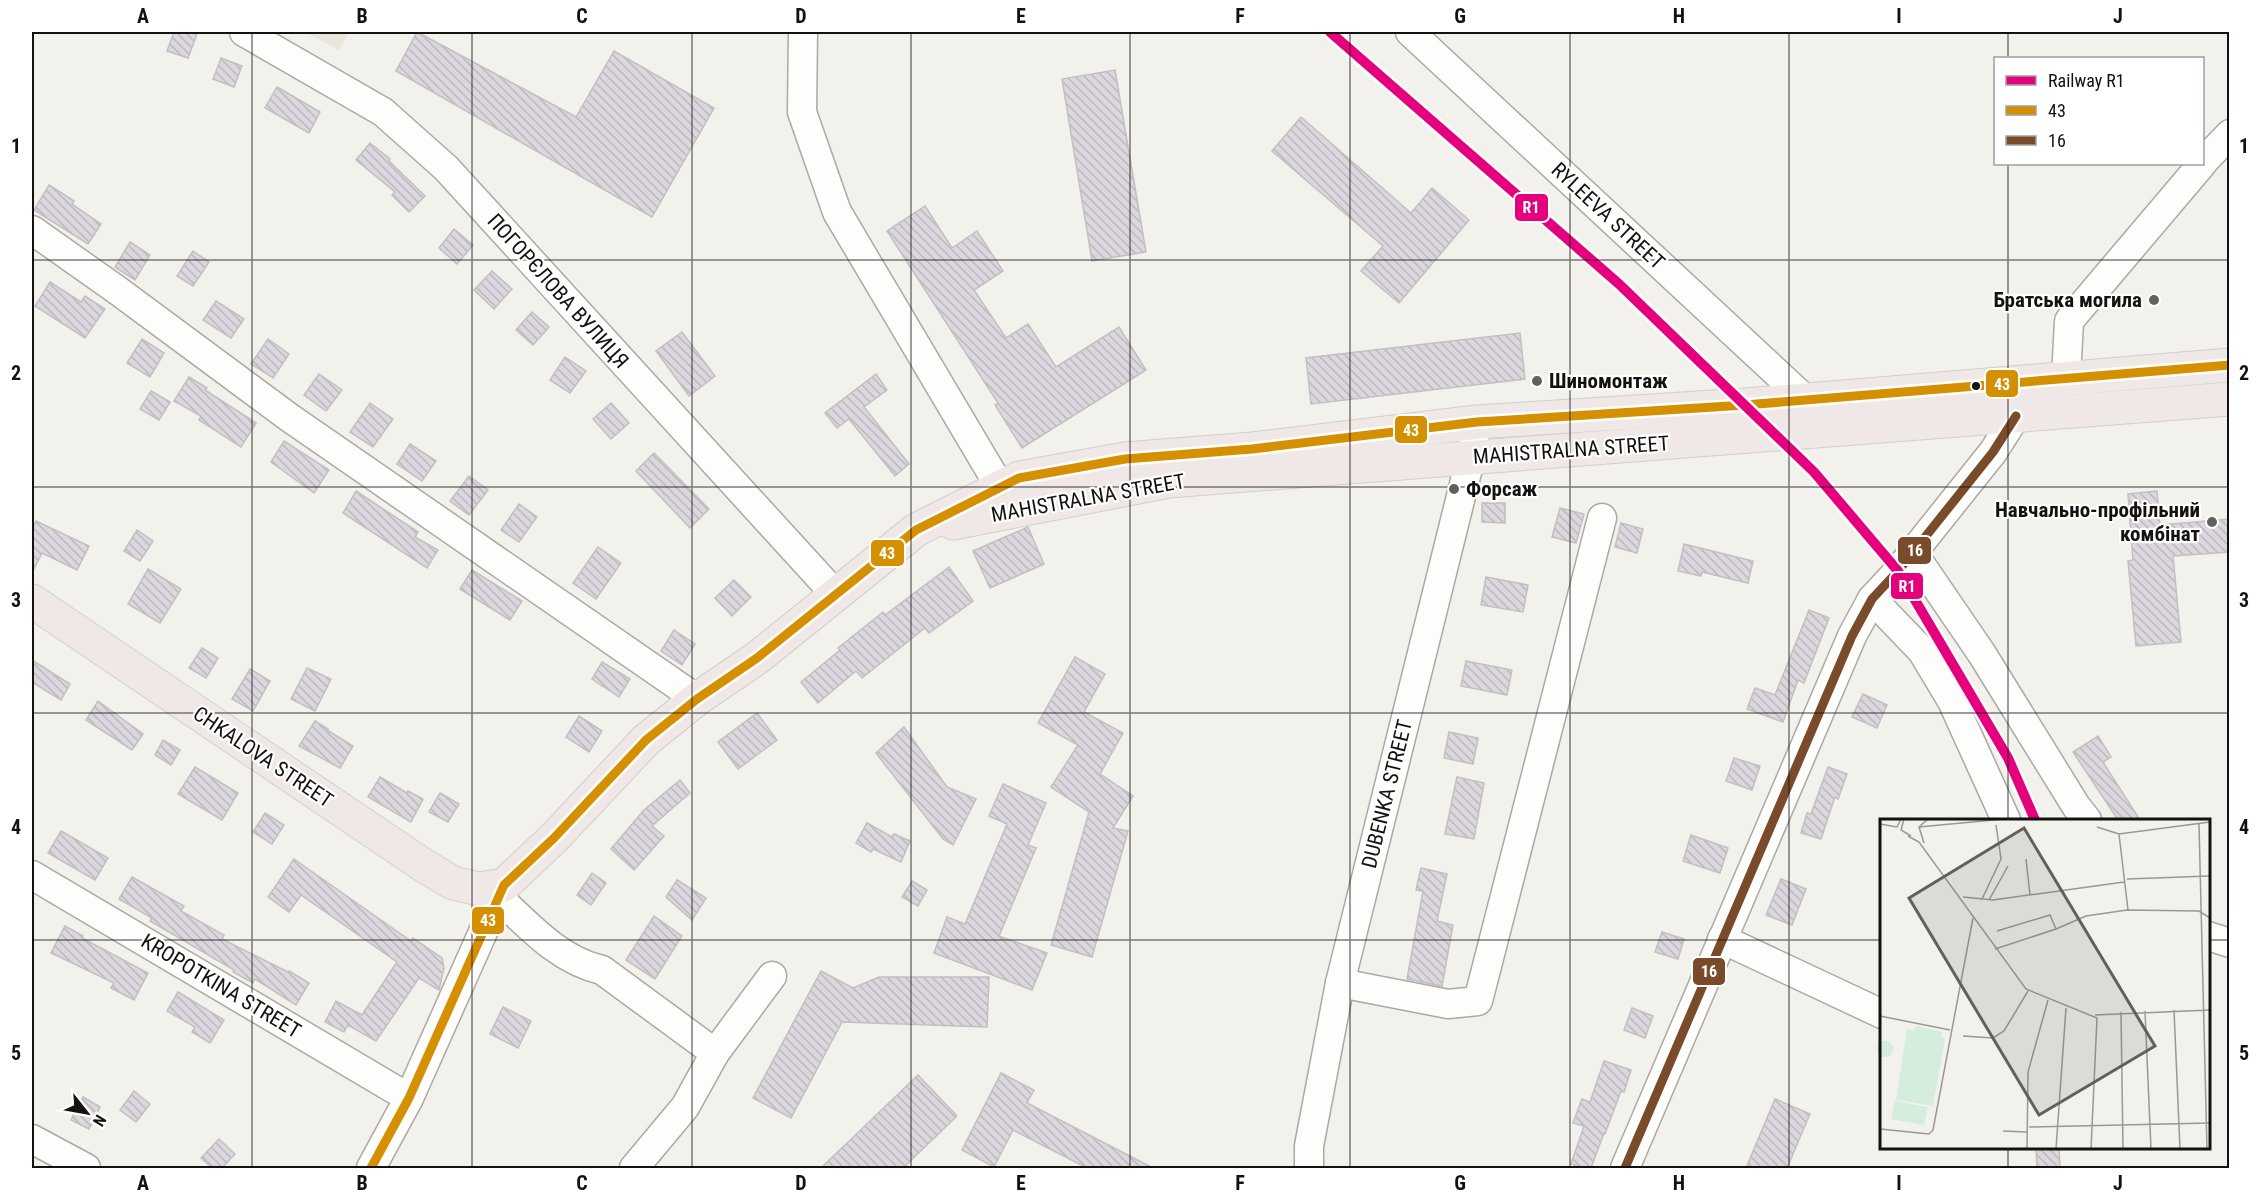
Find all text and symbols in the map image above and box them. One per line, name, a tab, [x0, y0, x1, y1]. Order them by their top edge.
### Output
text: A	[137, 4, 149, 28]
text: B	[356, 4, 368, 28]
text: C	[576, 4, 588, 28]
text: D	[795, 4, 807, 28]
text: E	[1016, 4, 1026, 28]
text: F	[1235, 4, 1245, 28]
text: G	[1454, 4, 1466, 28]
text: H	[1673, 4, 1685, 28]
text: I	[1896, 4, 1902, 28]
text: J	[2113, 4, 2123, 28]
legend	[1994, 57, 2204, 165]
text: Railway R1	[2048, 70, 2125, 91]
text: 43	[2048, 100, 2066, 121]
text: 16	[2048, 130, 2066, 151]
text: 1	[11, 134, 21, 158]
text: 1	[2239, 134, 2249, 158]
street label: RYLEEVA STREET	[1547, 158, 1669, 274]
line badge: R1	[1514, 193, 1549, 222]
text: R1	[1523, 198, 1539, 217]
street label: ПОГОРЄЛОВА ВУЛИЦЯ	[482, 209, 634, 373]
place label: Братська могила	[1994, 288, 2142, 312]
marker: Братська могила	[2147, 293, 2161, 307]
text: 2	[11, 361, 21, 385]
text: 2	[2239, 361, 2249, 385]
place label: Шиномонтаж	[1549, 369, 1668, 393]
line badge: 43	[1985, 369, 2019, 398]
marker: Шиномонтаж	[1530, 374, 1544, 388]
text: 43	[1994, 375, 2010, 394]
unlabelled marker	[1970, 380, 1982, 392]
line badge: 43	[1394, 415, 1428, 444]
text: 43	[1403, 421, 1419, 440]
street label: MAHISTRALNA STREET	[1472, 431, 1670, 469]
street label: MAHISTRALNA STREET	[989, 469, 1187, 527]
place label: Форсаж	[1466, 477, 1538, 501]
marker: Форсаж	[1447, 482, 1461, 496]
place label: Навчально-профільний комбінат	[1995, 498, 2200, 546]
marker: Навчально-профільний комбінат	[2205, 515, 2219, 529]
line badge: 16	[1897, 536, 1932, 565]
line badge: 43	[870, 539, 905, 567]
text: 16	[1907, 541, 1923, 560]
text: 43	[879, 544, 895, 563]
line badge: R1	[1890, 572, 1924, 600]
text: R1	[1899, 577, 1915, 596]
text: 3	[11, 588, 21, 612]
text: 3	[2239, 588, 2249, 612]
street label: CHKALOVA STREET	[189, 701, 337, 813]
street label: DUBENKA STREET	[1357, 717, 1417, 871]
text: 4	[11, 815, 21, 839]
text: 4	[2239, 815, 2249, 839]
inset map	[1880, 819, 2210, 1149]
line badge: 43	[471, 906, 505, 935]
text: 43	[480, 911, 496, 930]
street label: KROPOTKINA STREET	[137, 929, 305, 1043]
line badge: 16	[1692, 957, 1726, 986]
text: 16	[1701, 962, 1717, 981]
text: 5	[11, 1041, 21, 1065]
text: 5	[2239, 1041, 2249, 1065]
north arrow	[57, 1083, 117, 1143]
text: N	[89, 1111, 110, 1130]
text: A	[137, 1171, 149, 1195]
text: B	[356, 1171, 368, 1195]
text: C	[576, 1171, 588, 1195]
text: D	[795, 1171, 807, 1195]
text: E	[1016, 1171, 1026, 1195]
text: F	[1235, 1171, 1245, 1195]
text: G	[1454, 1171, 1466, 1195]
text: H	[1673, 1171, 1685, 1195]
text: I	[1896, 1171, 1902, 1195]
text: J	[2113, 1171, 2123, 1195]

